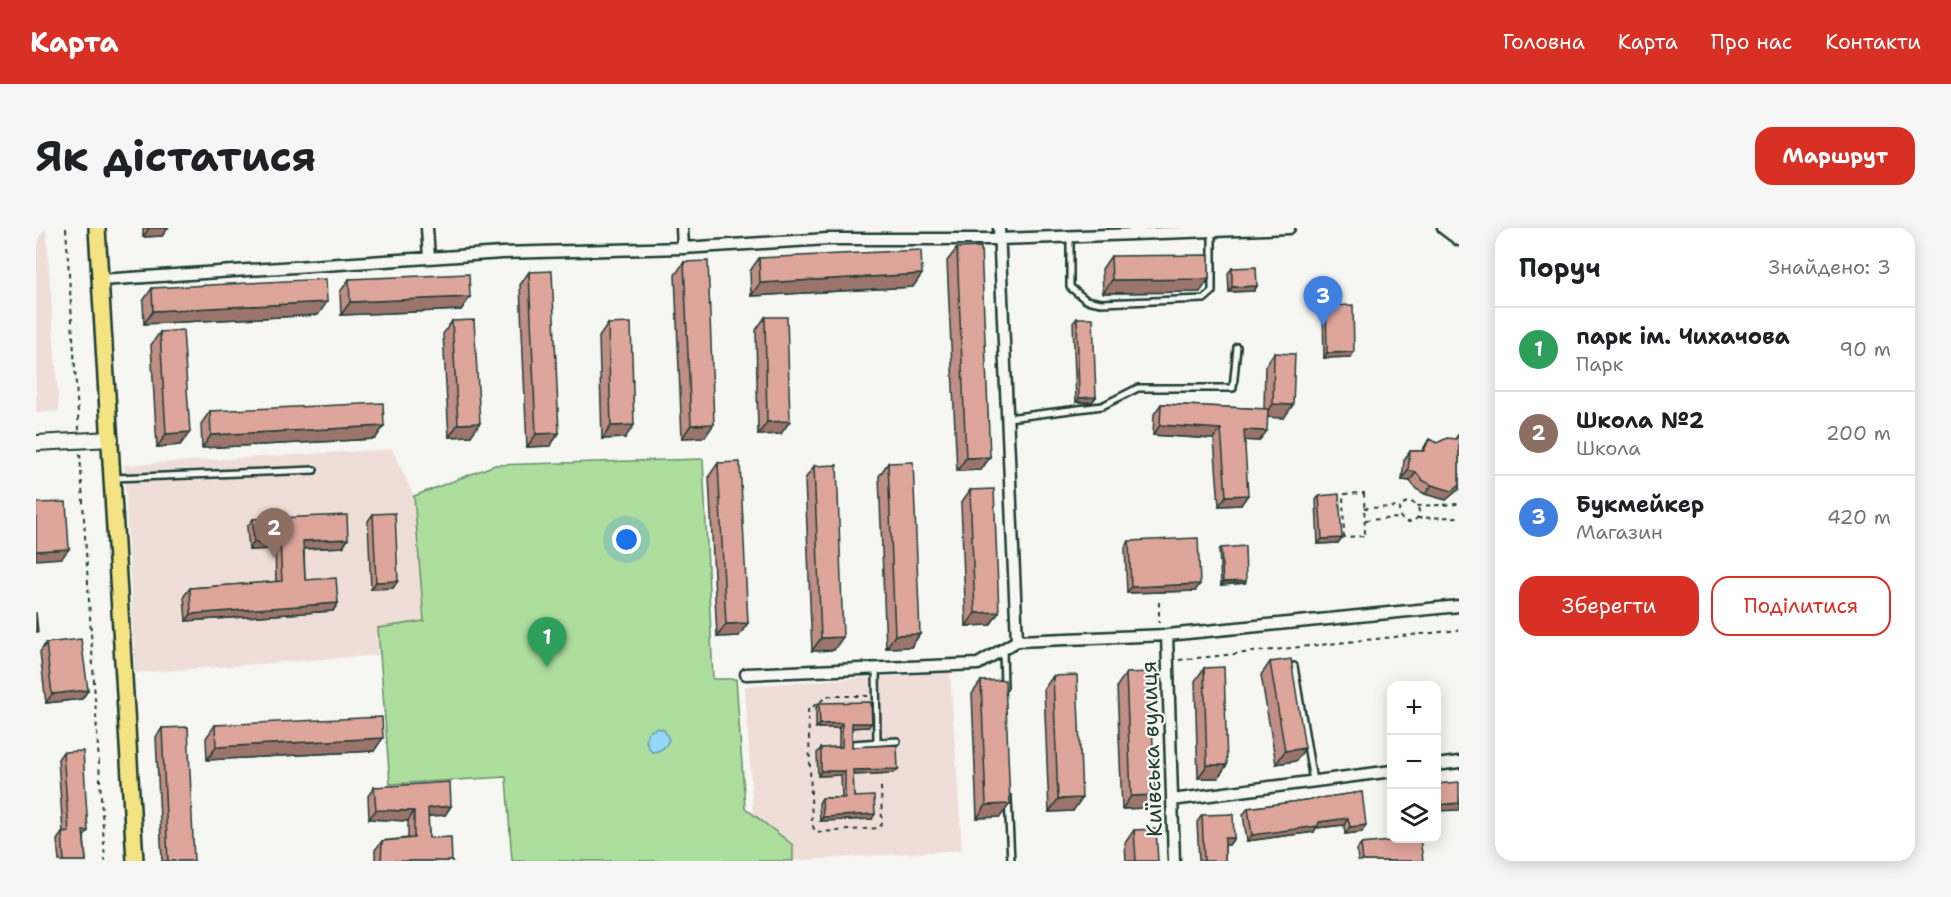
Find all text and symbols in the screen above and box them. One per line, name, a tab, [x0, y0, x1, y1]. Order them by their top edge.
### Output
text: Карта	[30, 23, 119, 61]
text: Головна	[1503, 28, 1585, 56]
text: Карта	[1618, 28, 1678, 56]
text: Про нас	[1711, 28, 1792, 56]
text: Контакти	[1825, 28, 1921, 56]
button: Маршрут	[1755, 127, 1915, 185]
text: Як дістатися	[36, 128, 316, 184]
text: Поруч	[1519, 250, 1601, 285]
text: Знайдено: 3	[1768, 254, 1891, 280]
pin: 3	[1304, 276, 1342, 326]
text: парк ім. Чихачова	[1576, 322, 1790, 351]
text: 1	[1534, 336, 1543, 362]
text: 90 m	[1839, 336, 1891, 362]
text: Парк	[1576, 351, 1623, 377]
text: Школа №2	[1576, 406, 1704, 435]
text: 2	[1532, 420, 1546, 446]
text: 200 m	[1826, 420, 1891, 446]
text: Школа	[1576, 435, 1641, 461]
text: Букмейкер	[1576, 490, 1704, 519]
text: 3	[1532, 504, 1546, 530]
text: 420 m	[1827, 504, 1891, 530]
pin: 2	[254, 508, 294, 558]
text: Магазин	[1576, 519, 1663, 545]
your location	[612, 525, 641, 554]
button: Зберегти	[1519, 576, 1699, 636]
button: Поділитися	[1711, 576, 1891, 636]
pin: 1	[528, 618, 566, 667]
street label: Київська вулиця	[1134, 660, 1169, 838]
map controls	[1387, 681, 1441, 843]
button: +	[1387, 681, 1441, 735]
button: −	[1387, 735, 1441, 789]
button: layers	[1387, 789, 1441, 843]

